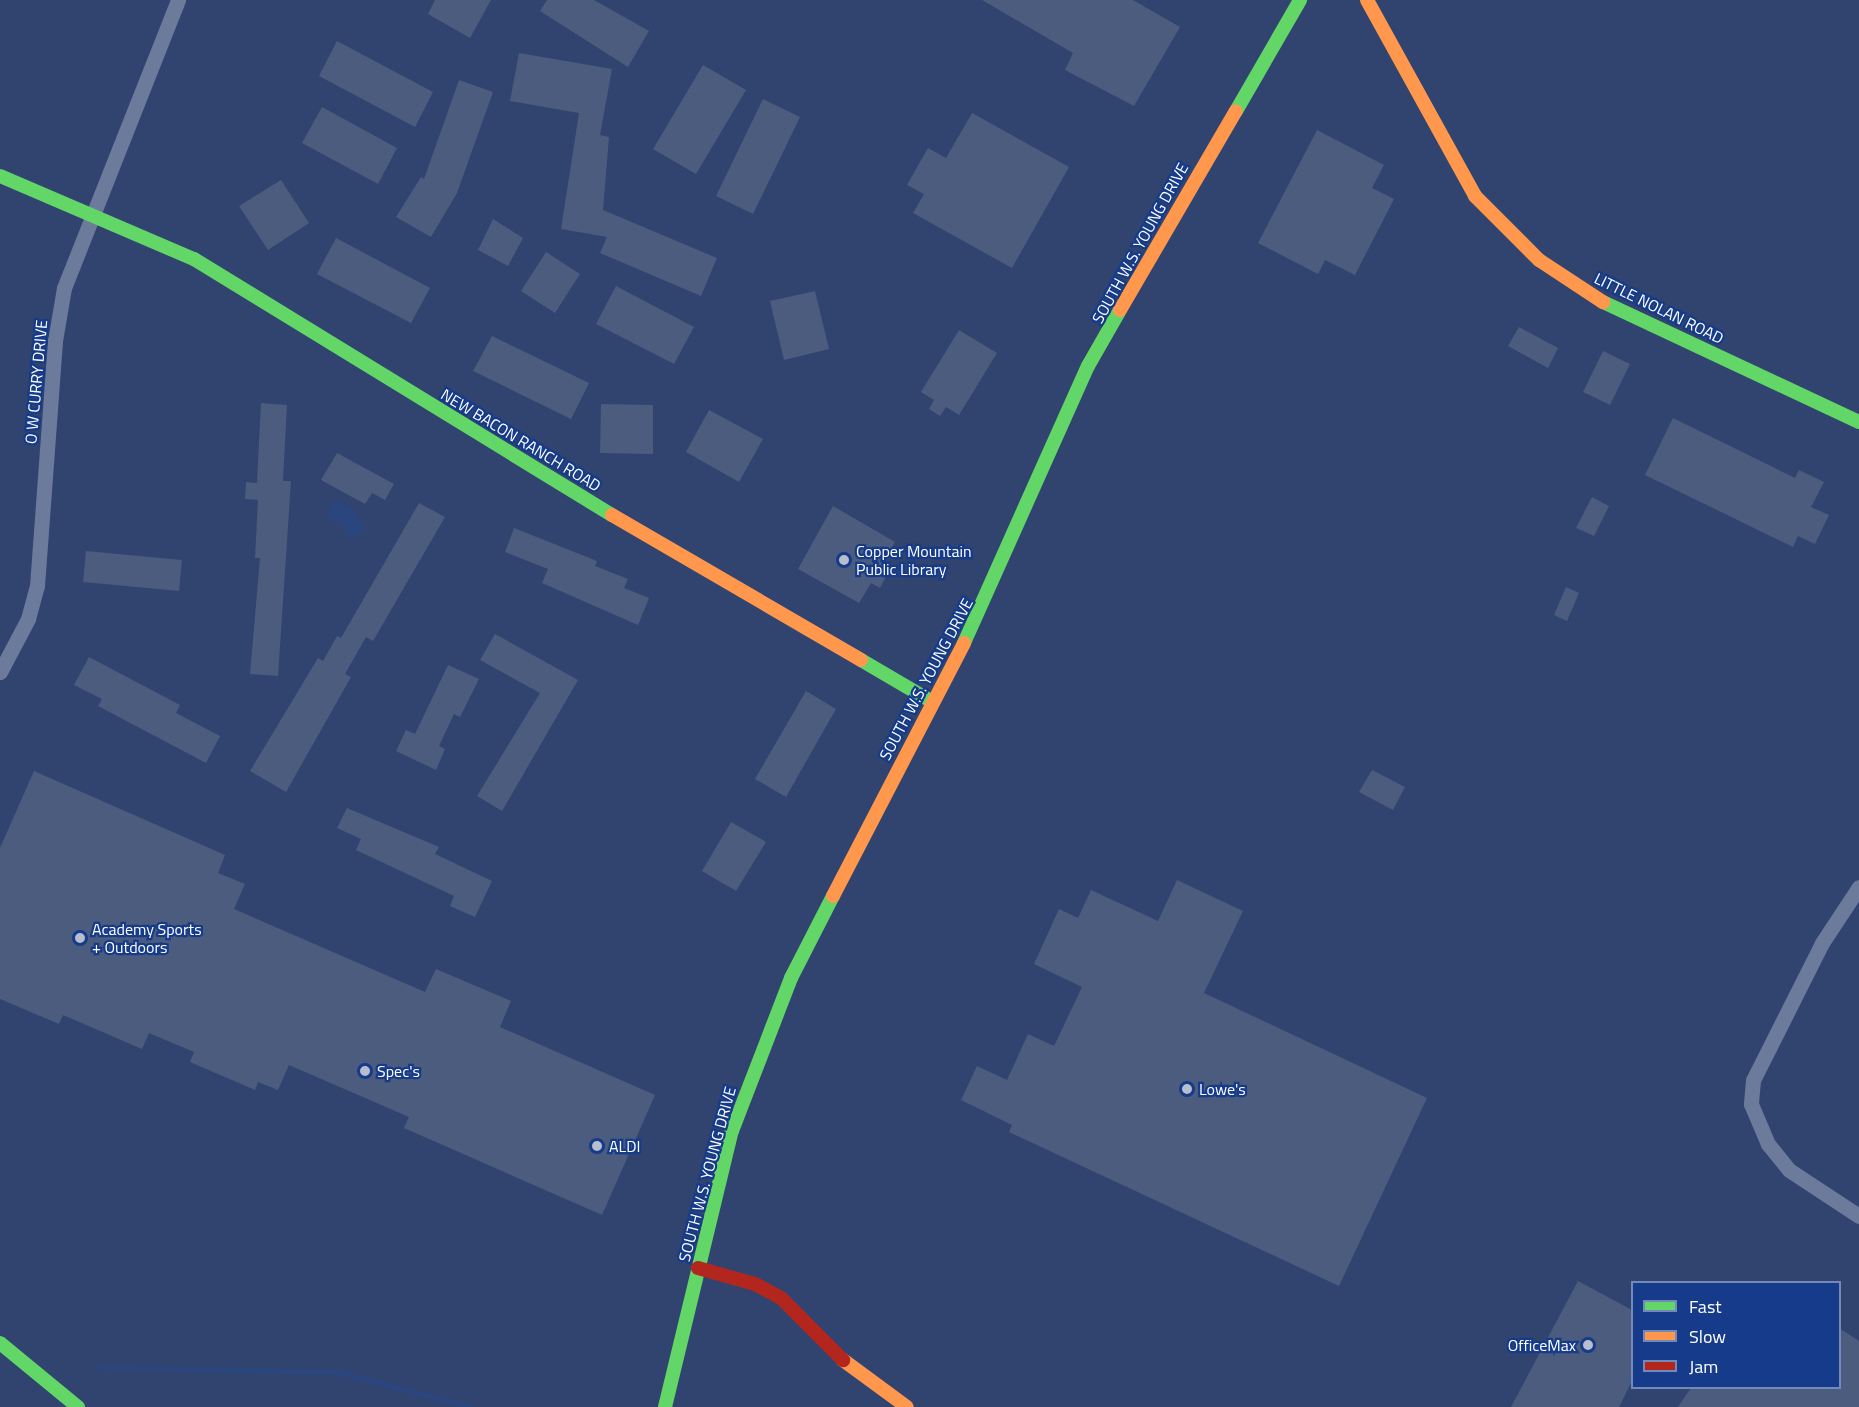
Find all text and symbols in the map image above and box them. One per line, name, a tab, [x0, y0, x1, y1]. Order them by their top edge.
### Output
street label: SOUTH W.S. YOUNG DRIVE	[1088, 159, 1192, 327]
street label: LITTLE NOLAN ROAD	[1591, 268, 1727, 348]
street label: O W CURRY DRIVE	[21, 319, 51, 445]
street label: NEW BACON RANCH ROAD	[438, 385, 604, 495]
place label: Copper Mountain Public Library	[856, 541, 972, 579]
marker: Copper Mountain Public Library	[837, 553, 851, 567]
street label: SOUTH W.S. YOUNG DRIVE	[875, 595, 977, 763]
place label: Academy Sports + Outdoors	[92, 919, 202, 957]
marker: Academy Sports + Outdoors	[73, 931, 87, 945]
place label: Spec's	[377, 1061, 420, 1081]
marker: Spec's	[358, 1064, 372, 1078]
place label: Lowe's	[1199, 1079, 1246, 1099]
marker: Lowe's	[1180, 1082, 1194, 1096]
street label: SOUTH W.S. YOUNG DRIVE	[674, 1084, 740, 1264]
place label: ALDI	[609, 1136, 640, 1156]
marker: ALDI	[590, 1139, 604, 1153]
legend	[1631, 1281, 1841, 1389]
text: Fast	[1689, 1293, 1722, 1320]
text: Slow	[1689, 1323, 1726, 1350]
place label: OfficeMax	[1508, 1335, 1576, 1355]
marker: OfficeMax	[1581, 1338, 1595, 1352]
text: Jam	[1689, 1353, 1718, 1380]

